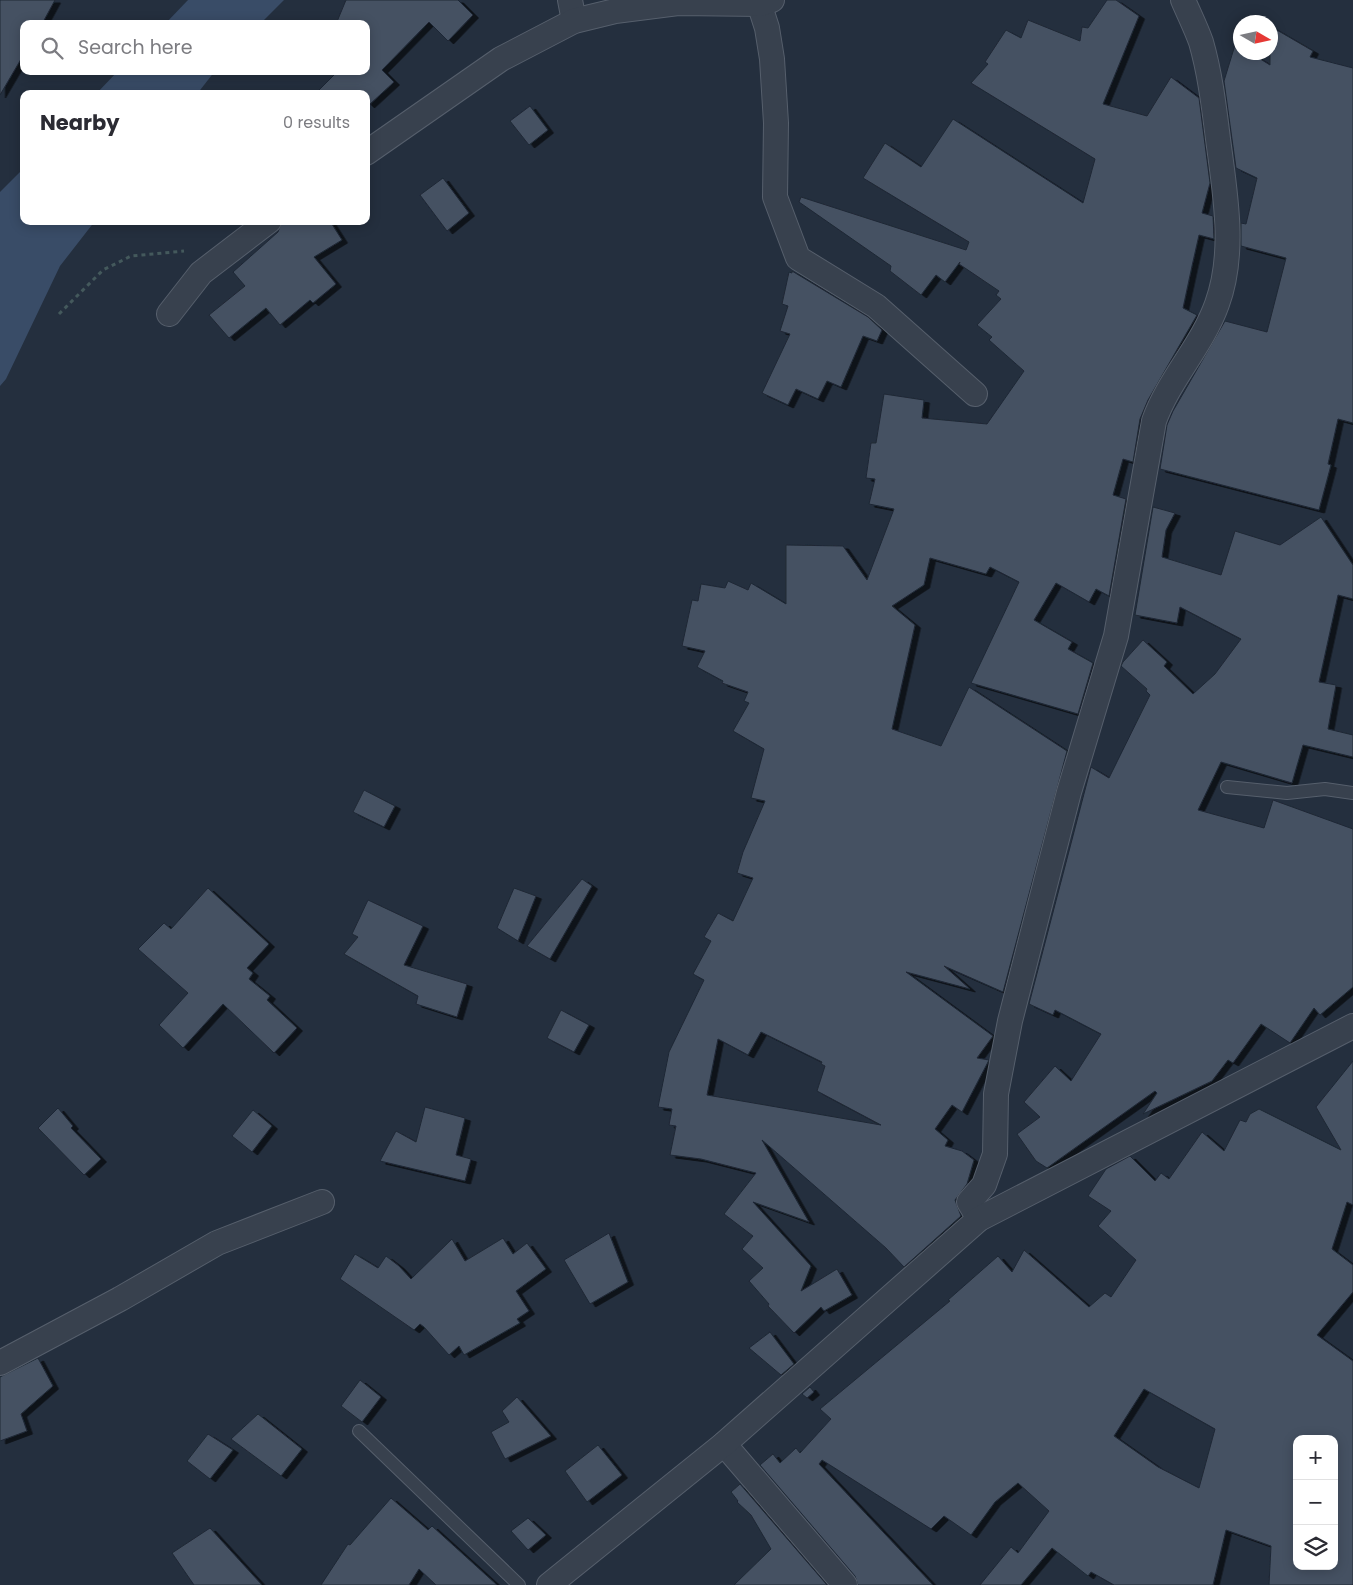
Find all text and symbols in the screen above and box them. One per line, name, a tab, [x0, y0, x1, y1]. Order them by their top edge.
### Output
north arrow	[1233, 15, 1278, 60]
search box	[20, 20, 370, 75]
icon: search	[38, 34, 66, 62]
text: Search here	[78, 34, 192, 61]
text: Nearby	[40, 108, 120, 137]
text: 0 results	[283, 111, 350, 134]
map controls	[1293, 1435, 1338, 1570]
button: +	[1293, 1435, 1338, 1480]
button: −	[1293, 1480, 1338, 1525]
button: layers	[1293, 1525, 1338, 1570]

